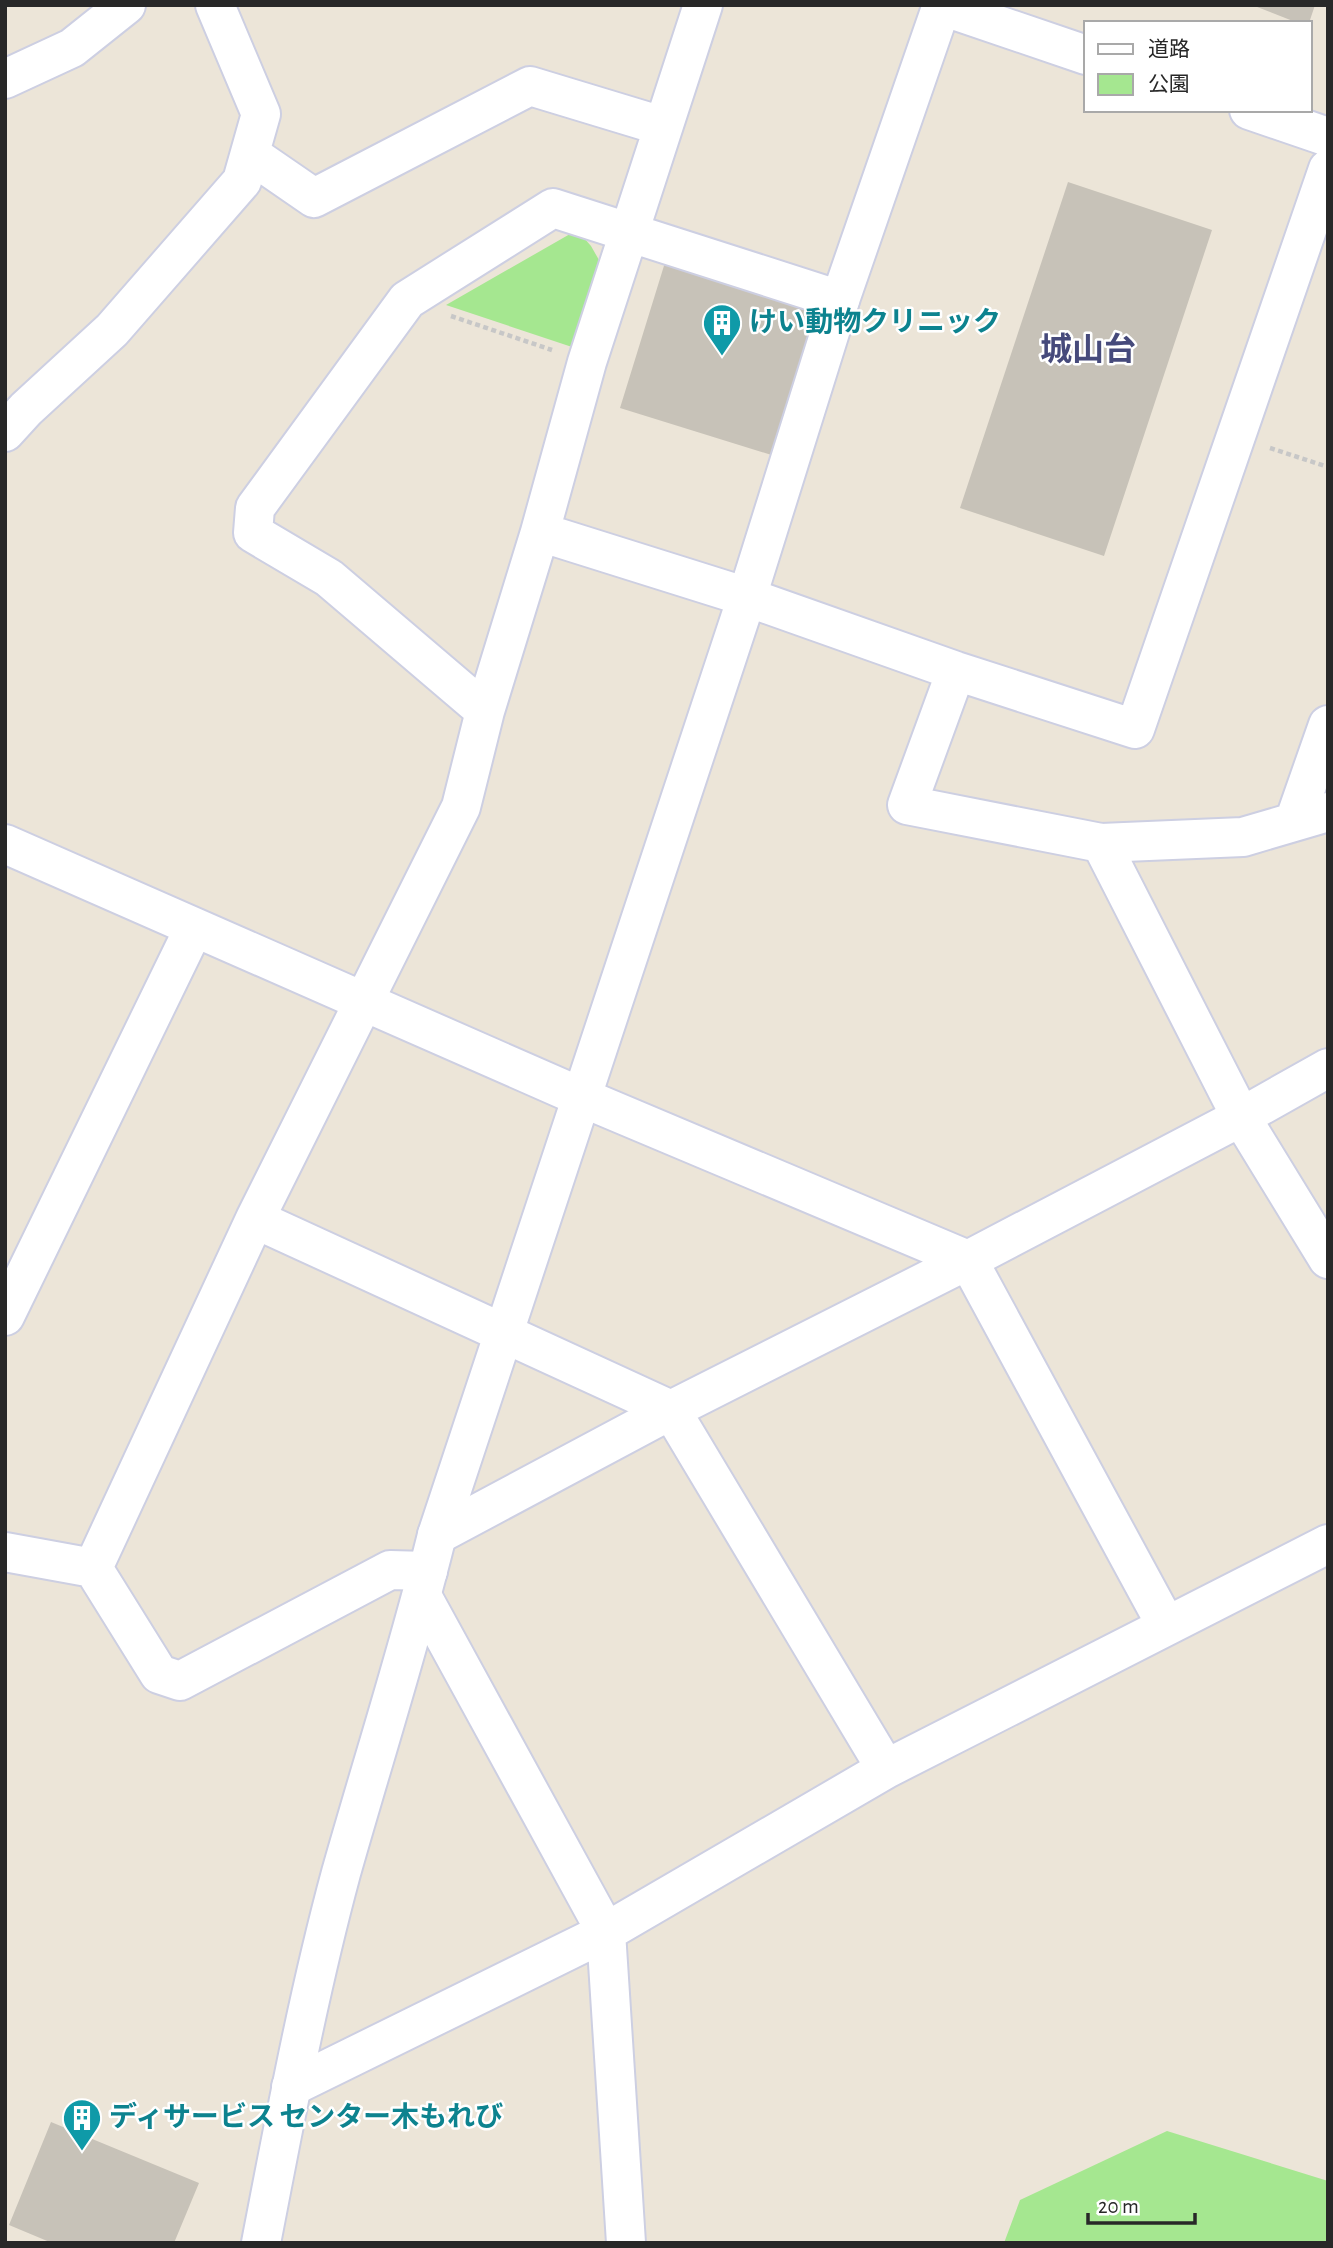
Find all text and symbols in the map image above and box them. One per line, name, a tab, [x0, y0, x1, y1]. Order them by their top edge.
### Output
legend	[1084, 21, 1312, 112]
text: 道路	[1148, 38, 1190, 60]
text: 公園	[1148, 74, 1190, 95]
building icon: けい動物クリニック	[701, 302, 743, 357]
place label: けい動物クリニック	[749, 307, 1001, 337]
district label: 城山台	[1040, 332, 1136, 366]
building icon: ディサービス センター木もれび	[61, 2097, 103, 2152]
place label: ディサービス センター木もれび	[109, 2101, 503, 2132]
scale bar	[1088, 2182, 1195, 2226]
text: 20 m	[1098, 2196, 1139, 2217]

